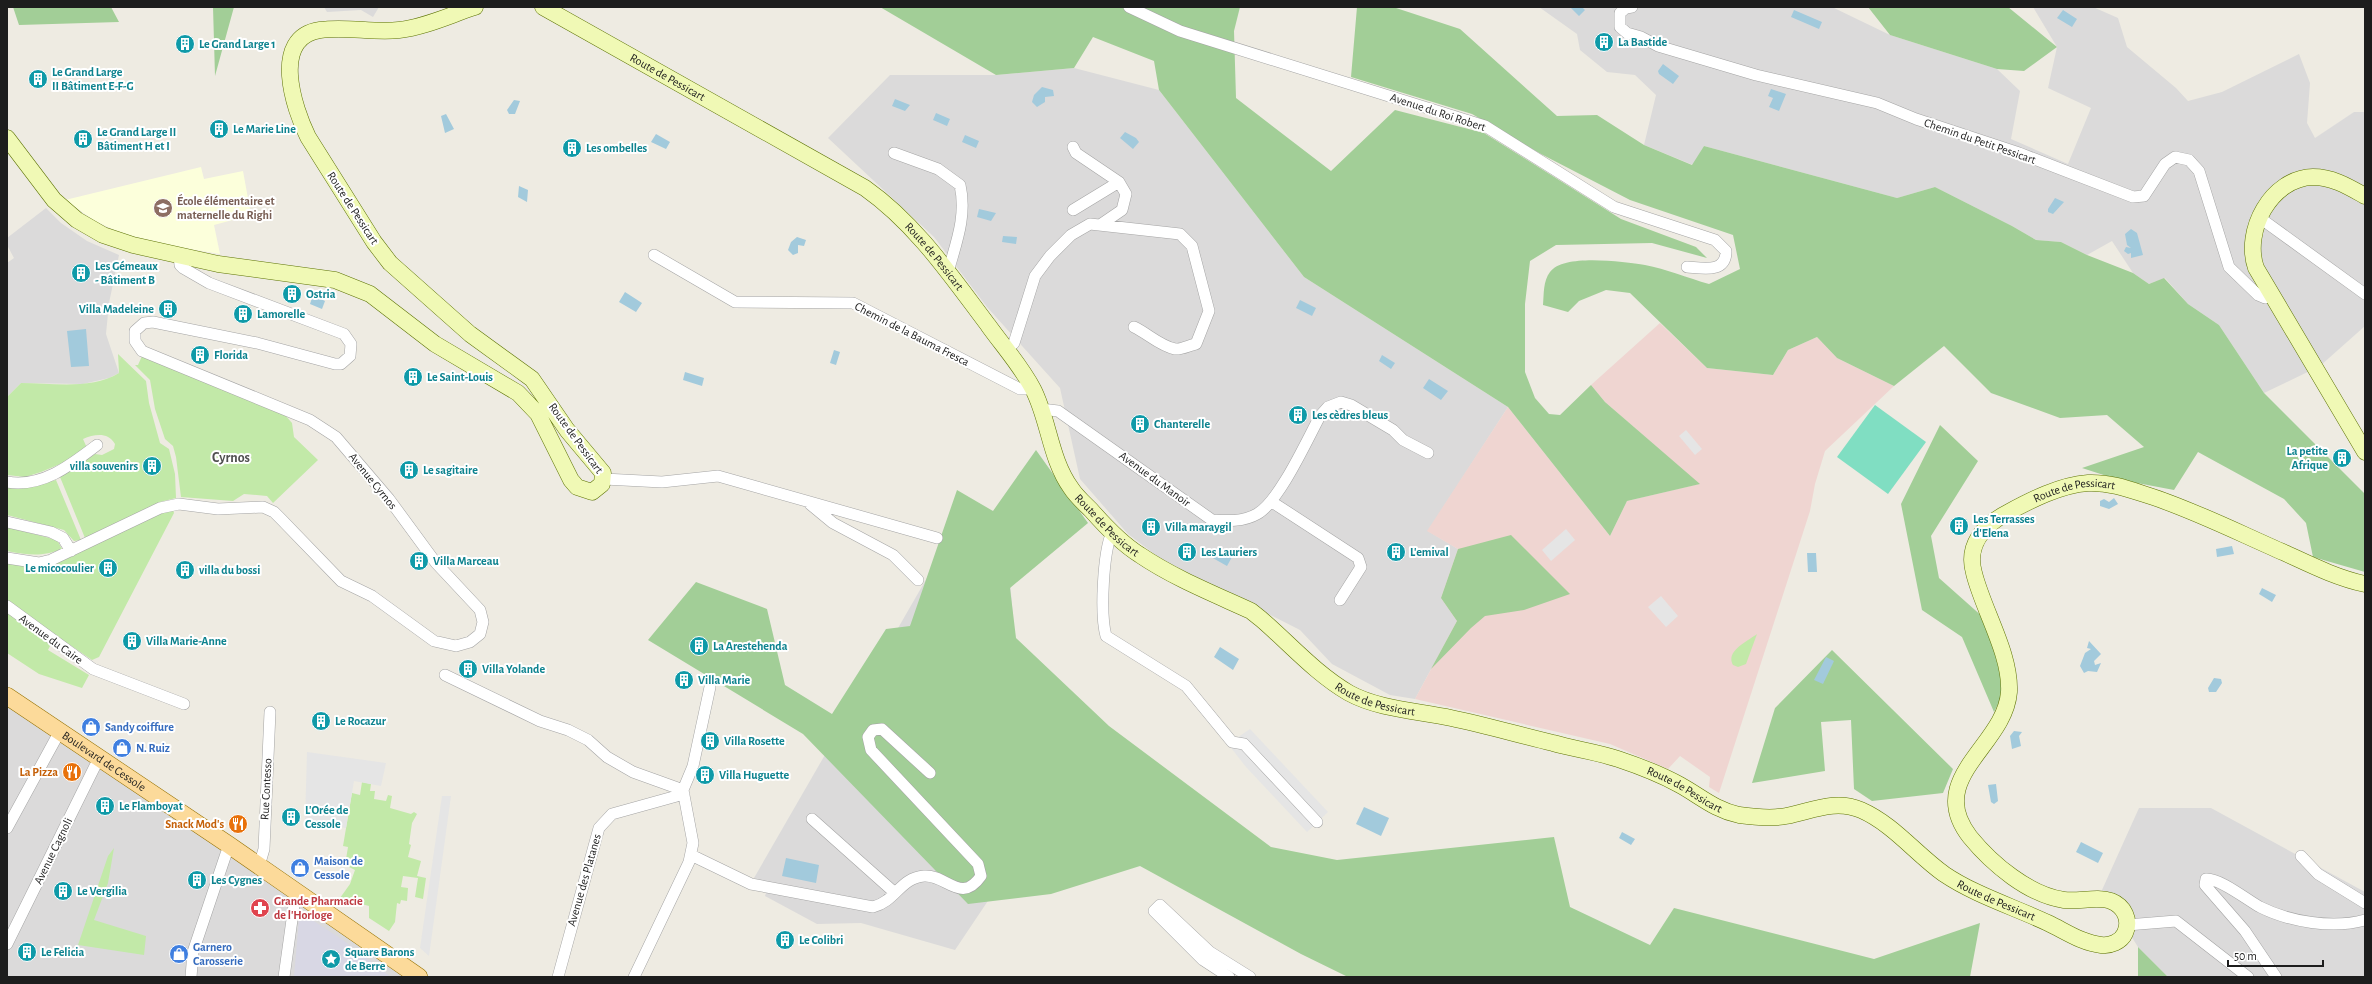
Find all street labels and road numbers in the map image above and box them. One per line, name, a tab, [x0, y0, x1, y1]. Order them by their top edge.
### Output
street label: Route de Pessicart	[628, 51, 707, 103]
street label: Avenue du Roi Robert	[1389, 91, 1487, 133]
street label: Chemin du Petit Pessicart	[1922, 116, 2038, 166]
street label: Route de Pessicart	[325, 170, 381, 247]
street label: Route de Pessicart	[903, 220, 966, 292]
street label: Chemin de la Bauma Fresca	[853, 300, 972, 368]
street label: Route de Pessicart	[547, 401, 606, 476]
street label: Avenue du Manoir	[1117, 449, 1193, 509]
street label: Avenue Cyrnos	[346, 451, 399, 512]
street label: Route de Pessicart	[2031, 477, 2116, 505]
street label: Route de Pessicart	[1073, 492, 1141, 559]
street label: Avenue du Caire	[17, 612, 85, 666]
street label: Route de Pessicart	[1333, 680, 1416, 718]
street label: Boulevard de Cessole	[60, 729, 148, 793]
street label: Rue Contesso	[258, 758, 274, 820]
street label: Route de Pessicart	[1645, 764, 1724, 815]
street label: Avenue Cagnoli	[32, 816, 74, 886]
street label: Avenue des Platanes	[565, 833, 603, 927]
street label: Route de Pessicart	[1955, 877, 2037, 923]

